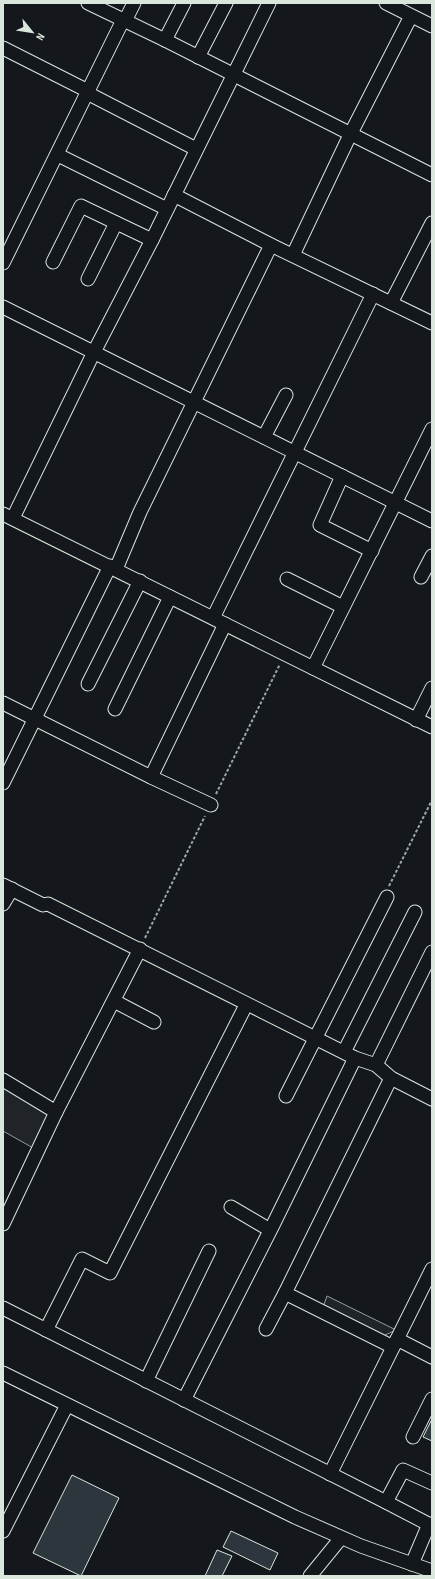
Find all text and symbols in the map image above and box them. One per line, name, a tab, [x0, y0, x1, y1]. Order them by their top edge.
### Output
north arrow	[12, 12, 52, 52]
text: N	[33, 31, 47, 43]

